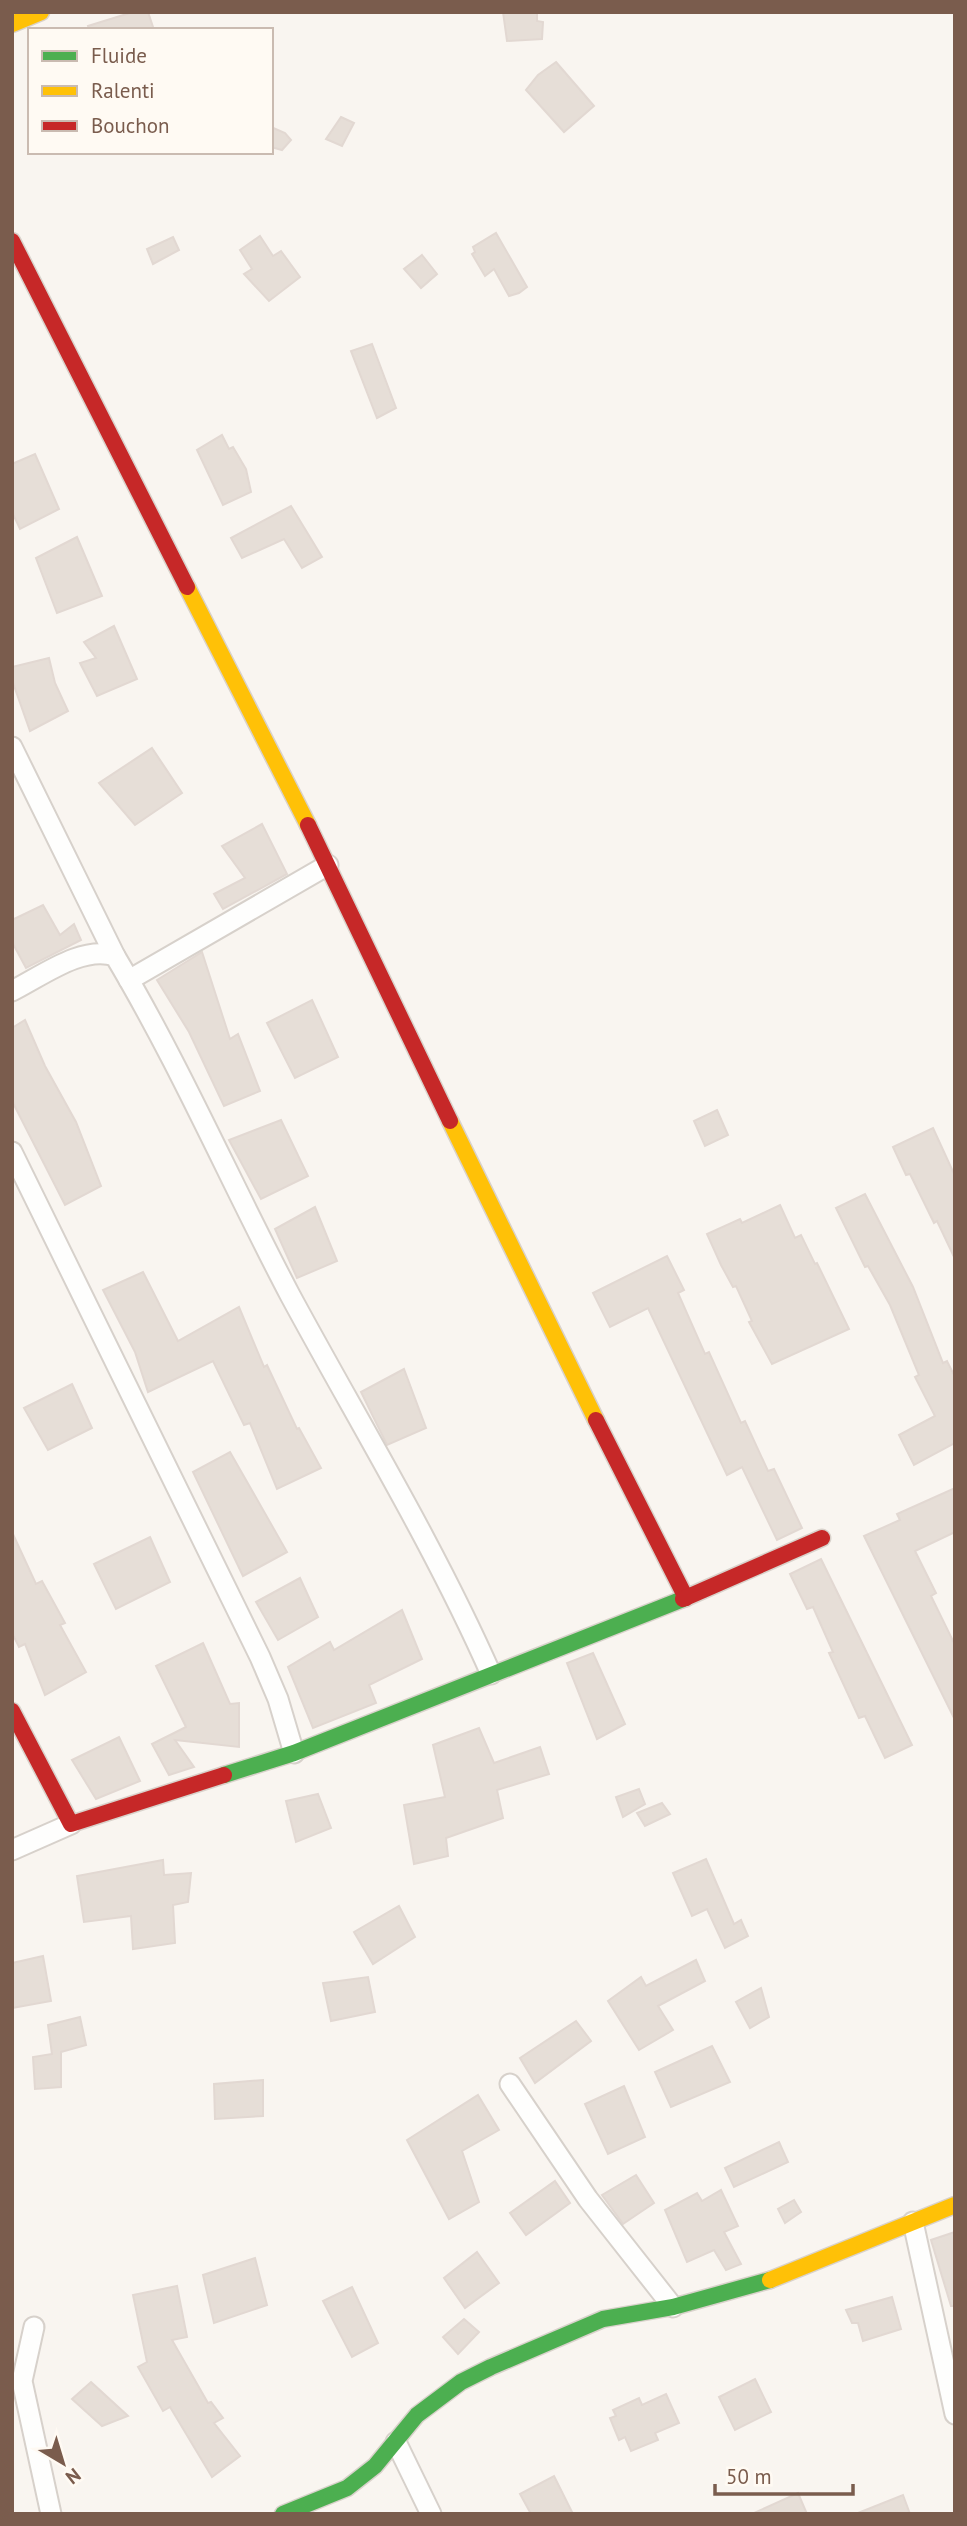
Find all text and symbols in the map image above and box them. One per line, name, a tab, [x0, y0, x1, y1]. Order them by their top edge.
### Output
legend	[28, 28, 273, 154]
text: Fluide	[91, 42, 147, 69]
text: Ralenti	[91, 77, 155, 104]
text: Bouchon	[91, 112, 170, 139]
north arrow	[28, 2428, 98, 2498]
scale bar	[715, 2452, 853, 2496]
text: N	[61, 2463, 86, 2490]
text: 50 m	[726, 2463, 772, 2490]

